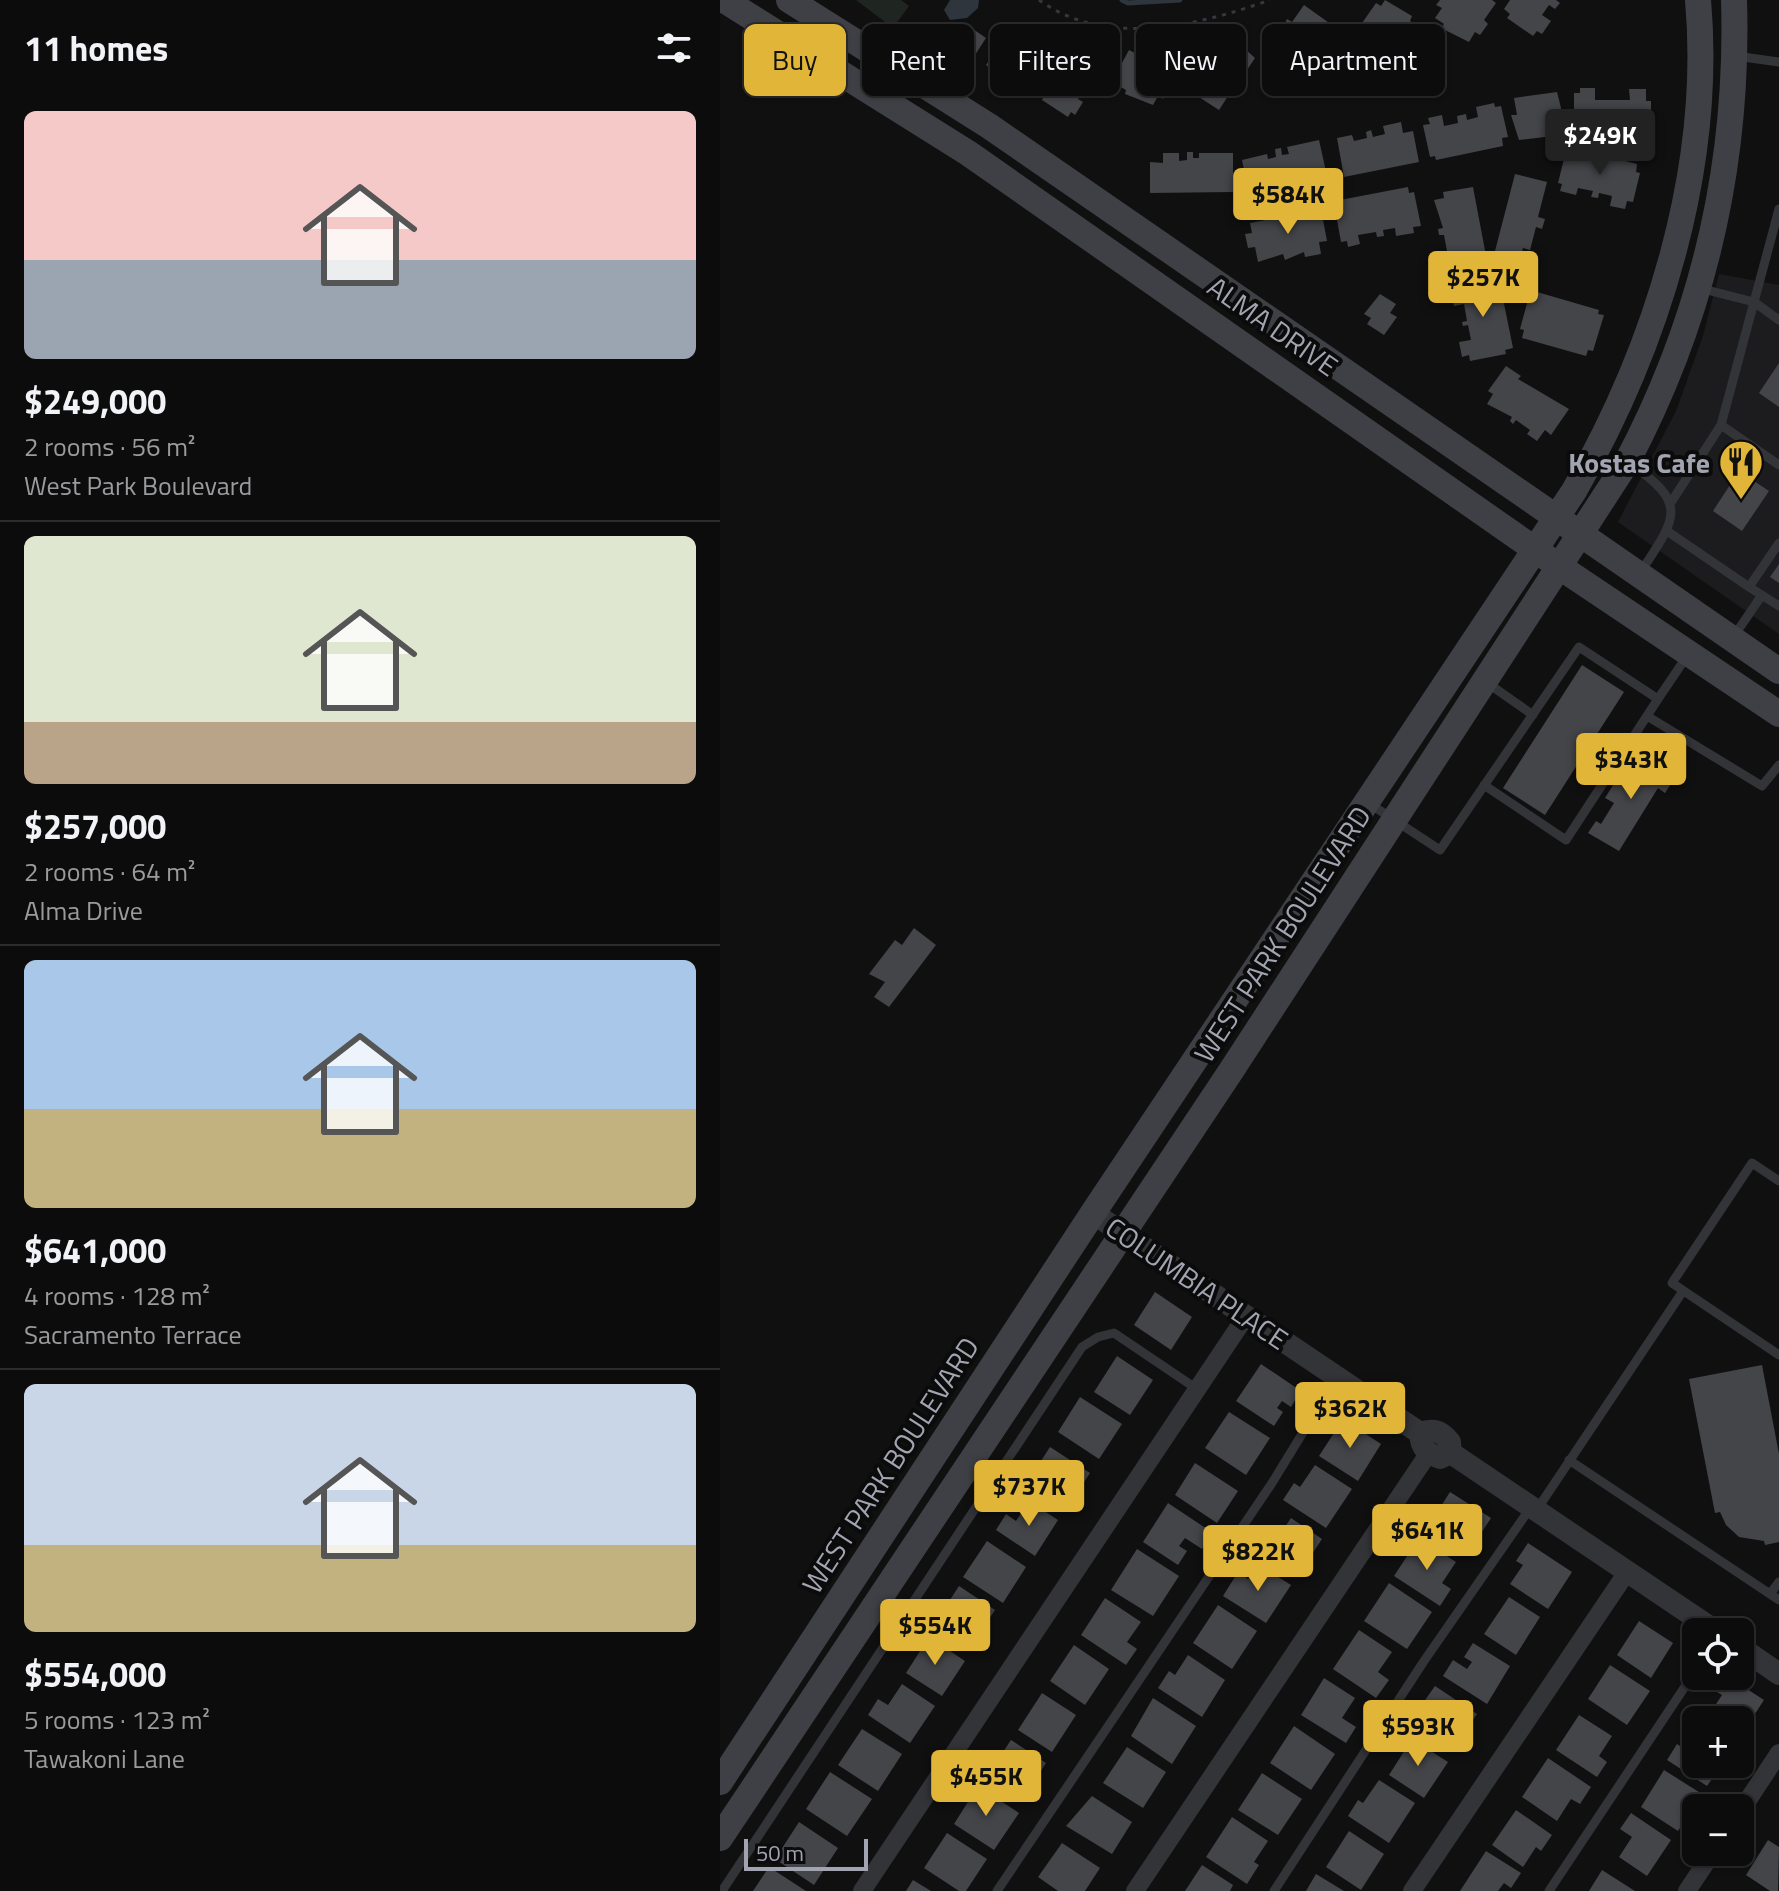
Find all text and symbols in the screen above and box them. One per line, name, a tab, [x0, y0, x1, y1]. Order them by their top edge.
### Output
text: 11 homes	[24, 22, 168, 74]
chip: Buy	[744, 24, 846, 96]
chip: Rent	[862, 24, 974, 96]
chip: Filters	[990, 24, 1120, 96]
chip: New	[1136, 24, 1246, 96]
chip: Apartment	[1262, 24, 1445, 96]
icon: filters	[652, 26, 696, 70]
pin: $249K	[1544, 109, 1656, 177]
text: $249K	[1563, 115, 1637, 154]
icon: home	[288, 163, 432, 307]
pin: $584K	[1232, 168, 1344, 236]
text: $584K	[1251, 174, 1325, 213]
pin: $257K	[1427, 251, 1539, 319]
text: $257K	[1446, 257, 1520, 296]
street label: ALMA DRIVE	[1199, 265, 1347, 387]
text: $249,000	[24, 375, 166, 427]
text: 2 rooms · 56 m²	[24, 427, 195, 466]
restaurant icon: Kostas Cafe	[1717, 438, 1765, 501]
place label: Kostas Cafe	[1568, 441, 1710, 484]
text: West Park Boulevard	[24, 466, 252, 505]
icon: home	[288, 588, 432, 732]
pin: $343K	[1575, 733, 1687, 801]
text: $343K	[1594, 739, 1668, 778]
street label: WEST PARK BOULEVARD	[1183, 797, 1381, 1071]
text: $257,000	[24, 800, 166, 852]
text: 2 rooms · 64 m²	[24, 852, 195, 891]
text: Alma Drive	[24, 891, 143, 930]
icon: home	[288, 1012, 432, 1156]
street label: COLUMBIA PLACE	[1097, 1206, 1297, 1360]
text: $641,000	[24, 1224, 166, 1276]
text: 4 rooms · 128 m²	[24, 1276, 210, 1315]
text: Sacramento Terrace	[24, 1315, 242, 1354]
street label: WEST PARK BOULEVARD	[791, 1328, 989, 1602]
pin: $362K	[1294, 1382, 1406, 1450]
text: $362K	[1313, 1388, 1387, 1427]
icon: home	[288, 1436, 432, 1580]
pin: $737K	[973, 1460, 1085, 1528]
text: $737K	[992, 1466, 1066, 1505]
pin: $641K	[1371, 1504, 1483, 1572]
text: $641K	[1390, 1510, 1464, 1549]
pin: $822K	[1202, 1525, 1314, 1593]
text: $822K	[1221, 1531, 1295, 1570]
pin: $554K	[879, 1599, 991, 1667]
text: $554K	[898, 1605, 972, 1644]
map controls	[1682, 1618, 1754, 1866]
button: locate	[1682, 1618, 1754, 1690]
text: $554,000	[24, 1648, 166, 1700]
text: 5 rooms · 123 m²	[24, 1700, 210, 1739]
pin: $593K	[1362, 1700, 1474, 1768]
text: $593K	[1381, 1706, 1455, 1745]
button: +	[1682, 1706, 1754, 1778]
text: Tawakoni Lane	[24, 1739, 185, 1778]
pin: $455K	[930, 1750, 1042, 1818]
text: $455K	[949, 1756, 1023, 1795]
button: −	[1682, 1794, 1754, 1866]
scale bar	[744, 1835, 868, 1871]
text: 50 m	[756, 1836, 804, 1870]

